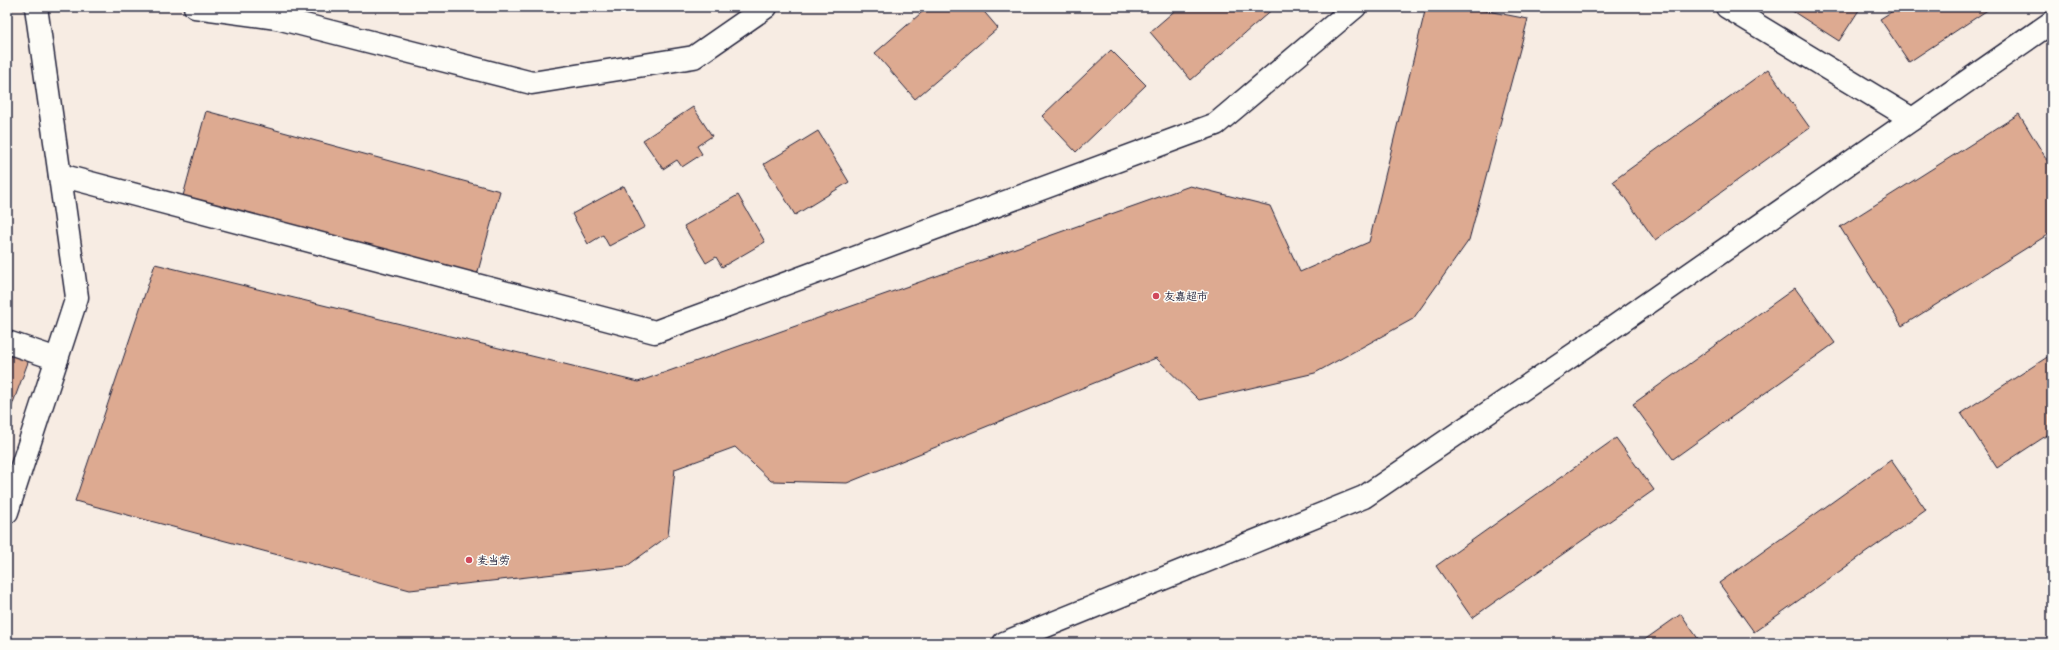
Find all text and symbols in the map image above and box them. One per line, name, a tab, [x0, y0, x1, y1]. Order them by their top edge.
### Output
place label: 友嘉超市	[1164, 290, 1208, 303]
marker: 友嘉超市	[1151, 291, 1161, 301]
place label: 麦当劳	[477, 554, 510, 567]
marker: 麦当劳	[464, 555, 474, 565]

